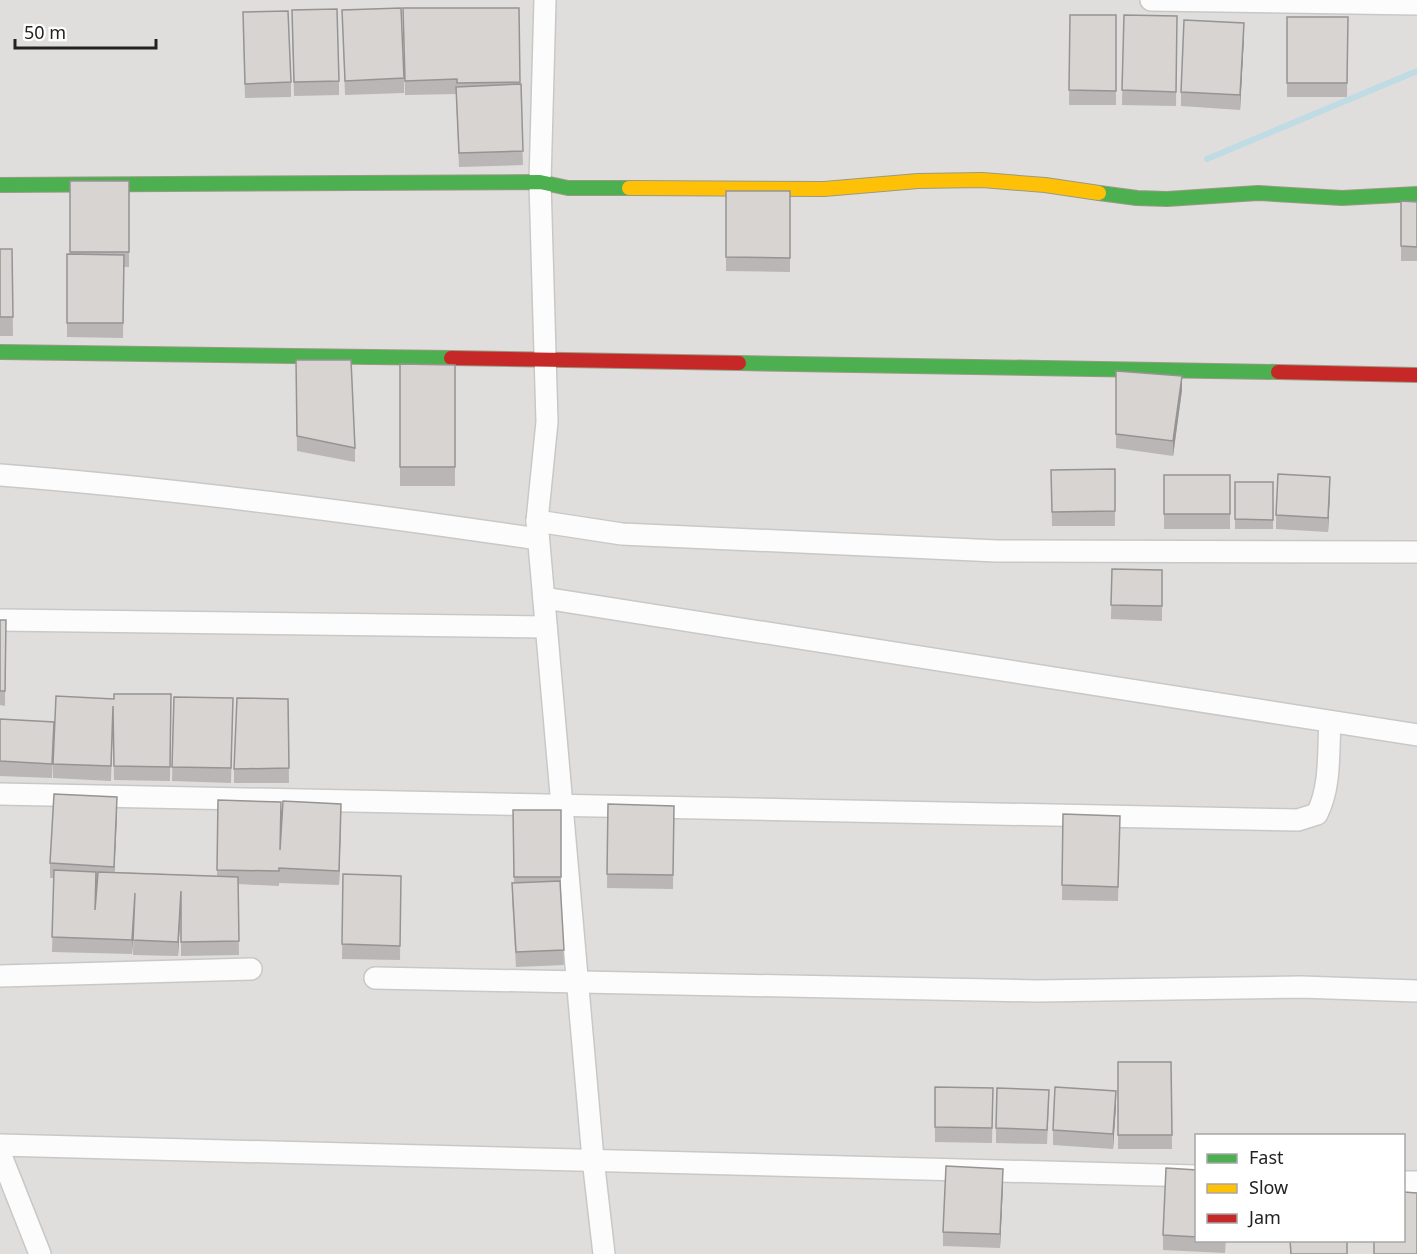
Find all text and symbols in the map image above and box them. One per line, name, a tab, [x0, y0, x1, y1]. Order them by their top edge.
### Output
scale bar	[15, 12, 156, 50]
text: 50 m	[24, 20, 66, 44]
legend	[1195, 1134, 1405, 1242]
text: Fast	[1249, 1145, 1284, 1169]
text: Slow	[1249, 1175, 1288, 1199]
text: Jam	[1247, 1205, 1281, 1229]

